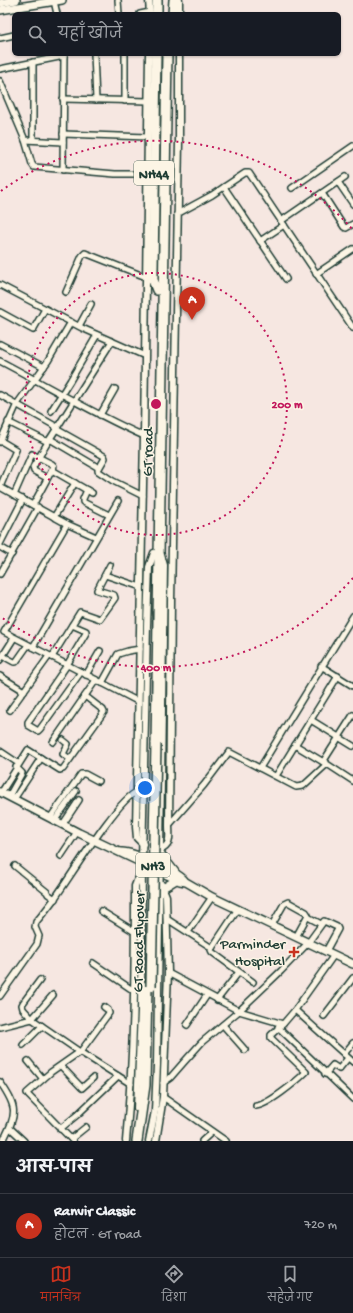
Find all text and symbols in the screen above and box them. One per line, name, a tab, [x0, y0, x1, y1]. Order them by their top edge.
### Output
search box	[12, 12, 341, 56]
icon: search	[26, 23, 48, 45]
text: यहाँ खोजें	[58, 26, 122, 44]
road number: NH44	[134, 161, 174, 185]
pin: A	[179, 287, 205, 320]
centre of rings	[149, 397, 163, 411]
text: 200 m	[272, 399, 303, 413]
street label: GT road	[140, 426, 158, 477]
text: 400 m	[140, 662, 172, 676]
your location	[135, 778, 155, 798]
road number: NH3	[136, 853, 170, 877]
street label: GT Road Flyover	[130, 890, 150, 993]
place label: Parminder Hospital	[219, 936, 287, 971]
marker: Parminder Hospital	[288, 946, 300, 958]
text: आस-पास	[16, 1159, 92, 1179]
text: Ranvir Classic	[54, 1203, 135, 1221]
text: A	[25, 1218, 33, 1233]
text: 720 m	[304, 1218, 337, 1233]
text: होटल · GT road	[54, 1228, 141, 1243]
tab: मानचित्र	[40, 1263, 81, 1309]
tab: दिशा	[161, 1263, 186, 1309]
tab: सहेजे गए	[267, 1263, 313, 1309]

